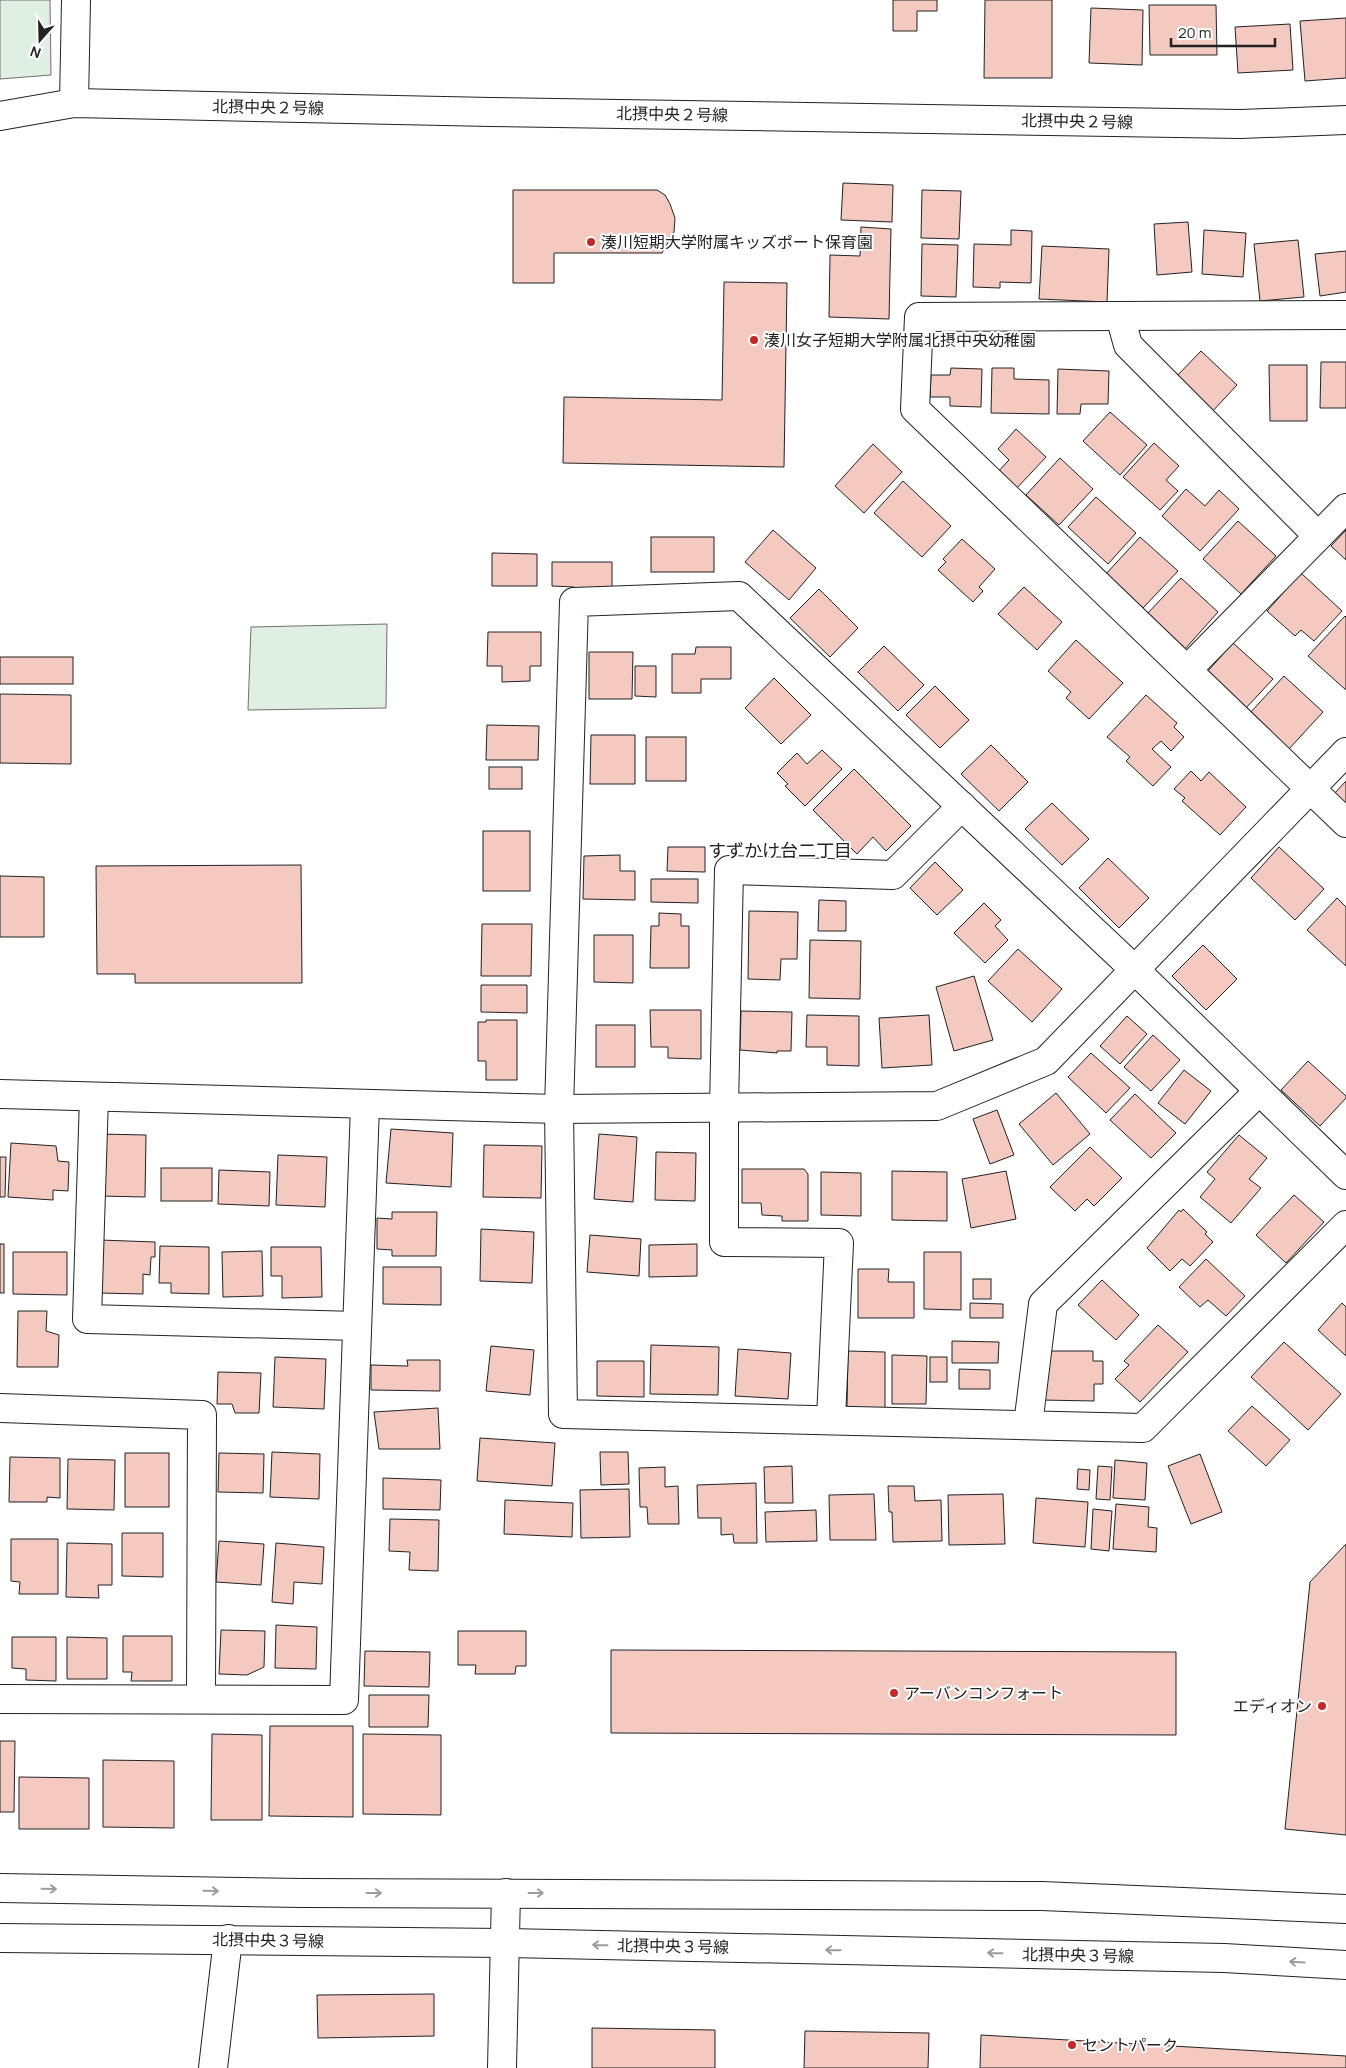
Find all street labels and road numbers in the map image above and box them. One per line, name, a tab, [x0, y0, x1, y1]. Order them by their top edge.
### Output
street label: 北摂中央２号線	[212, 95, 324, 119]
street label: 北摂中央２号線	[616, 102, 728, 126]
street label: 北摂中央２号線	[1021, 109, 1133, 133]
street label: 北摂中央３号線	[212, 1928, 324, 1952]
street label: 北摂中央３号線	[617, 1934, 729, 1958]
street label: 北摂中央３号線	[1022, 1943, 1134, 1967]

